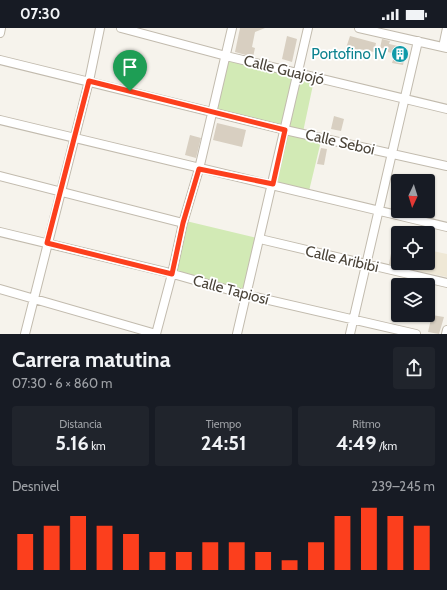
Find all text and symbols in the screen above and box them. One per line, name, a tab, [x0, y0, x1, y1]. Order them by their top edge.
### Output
text: 07:30	[20, 5, 60, 23]
building icon: Portofino IV	[390, 44, 410, 64]
place label: Portofino IV	[311, 45, 388, 63]
pin	[113, 50, 147, 91]
street label: Calle Guajojó	[242, 51, 326, 89]
icon: arrive	[119, 56, 141, 78]
street label: Calle Seboi	[304, 125, 376, 159]
north arrow	[391, 174, 435, 218]
map controls	[391, 174, 435, 322]
button: locate	[391, 226, 435, 270]
street label: Calle Aribibi	[304, 242, 380, 276]
street label: Calle Tapiosí	[191, 271, 271, 309]
button: layers	[391, 278, 435, 322]
text: Carrera matutina	[12, 346, 171, 373]
button: share	[393, 347, 435, 389]
text: 07:30 · 6 × 860 m	[12, 375, 112, 391]
text: Distancia	[59, 417, 102, 431]
text: Tiempo	[206, 417, 241, 431]
text: Ritmo	[352, 417, 381, 431]
text: 5.16	[55, 431, 89, 455]
text: 24:51	[201, 431, 246, 455]
text: 4:49	[336, 431, 376, 455]
text: km	[89, 439, 106, 453]
text: /km	[376, 439, 397, 453]
text: Desnivel	[12, 478, 59, 494]
text: 239–245 m	[371, 478, 435, 494]

